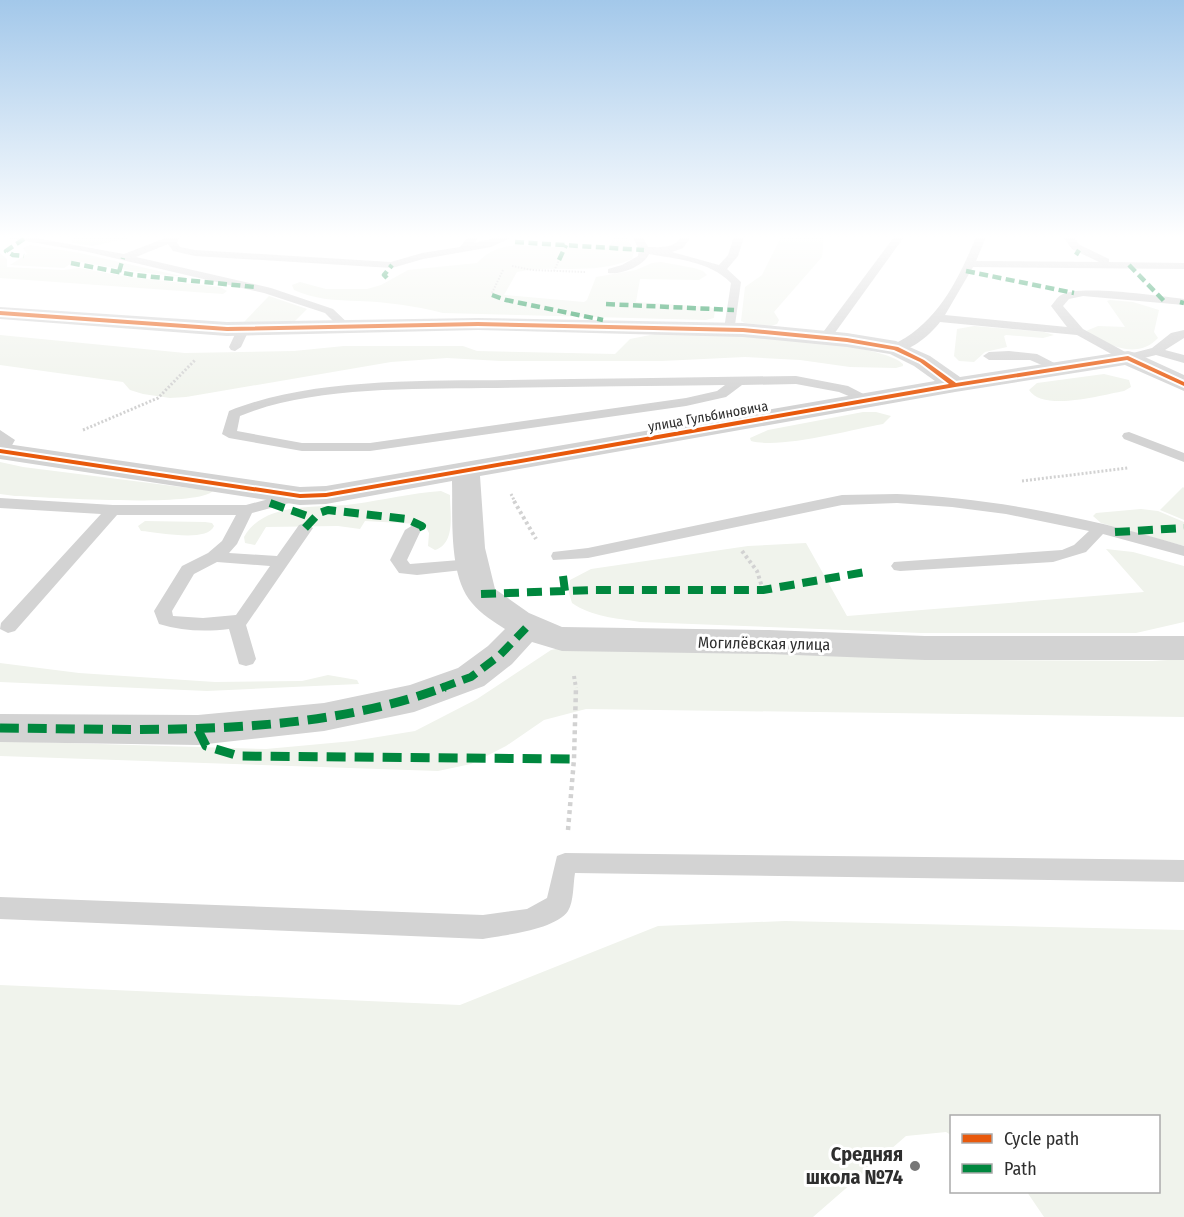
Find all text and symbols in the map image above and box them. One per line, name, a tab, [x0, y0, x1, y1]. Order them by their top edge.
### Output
street label: улица Гульбиновича	[647, 398, 769, 435]
street label: Могилёвская улица	[698, 633, 831, 654]
legend	[950, 1115, 1160, 1193]
text: Cycle path	[1004, 1128, 1079, 1150]
place label: Средняя школа №74	[806, 1142, 903, 1189]
text: Path	[1004, 1158, 1037, 1180]
marker: Средняя школа №74	[908, 1159, 922, 1173]

